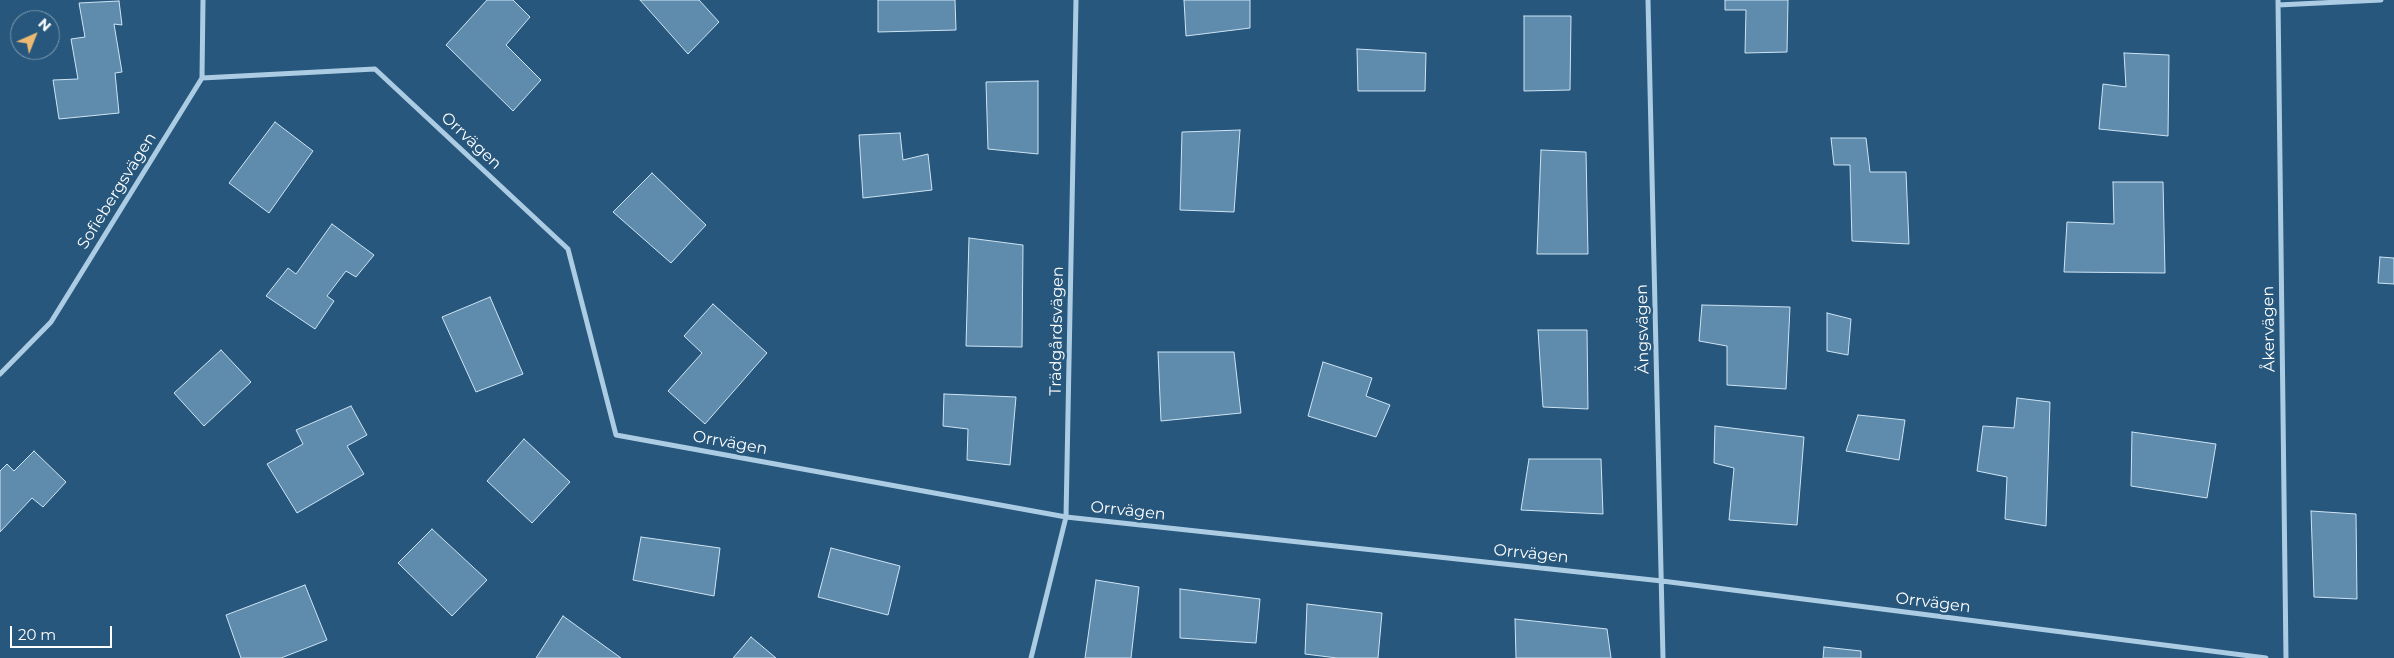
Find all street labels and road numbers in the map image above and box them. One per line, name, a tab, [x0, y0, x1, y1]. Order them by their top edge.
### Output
street label: Orrvägen	[437, 108, 505, 174]
street label: Sofiebergsvägen	[73, 129, 161, 253]
street label: Trädgårdsvägen	[1046, 266, 1068, 396]
street label: Ängsvägen	[1633, 284, 1653, 374]
street label: Åkervägen	[2259, 286, 2279, 372]
street label: Orrvägen	[691, 427, 769, 459]
street label: Orrvägen	[1089, 498, 1167, 524]
street label: Orrvägen	[1492, 541, 1570, 567]
street label: Orrvägen	[1894, 589, 1972, 617]

